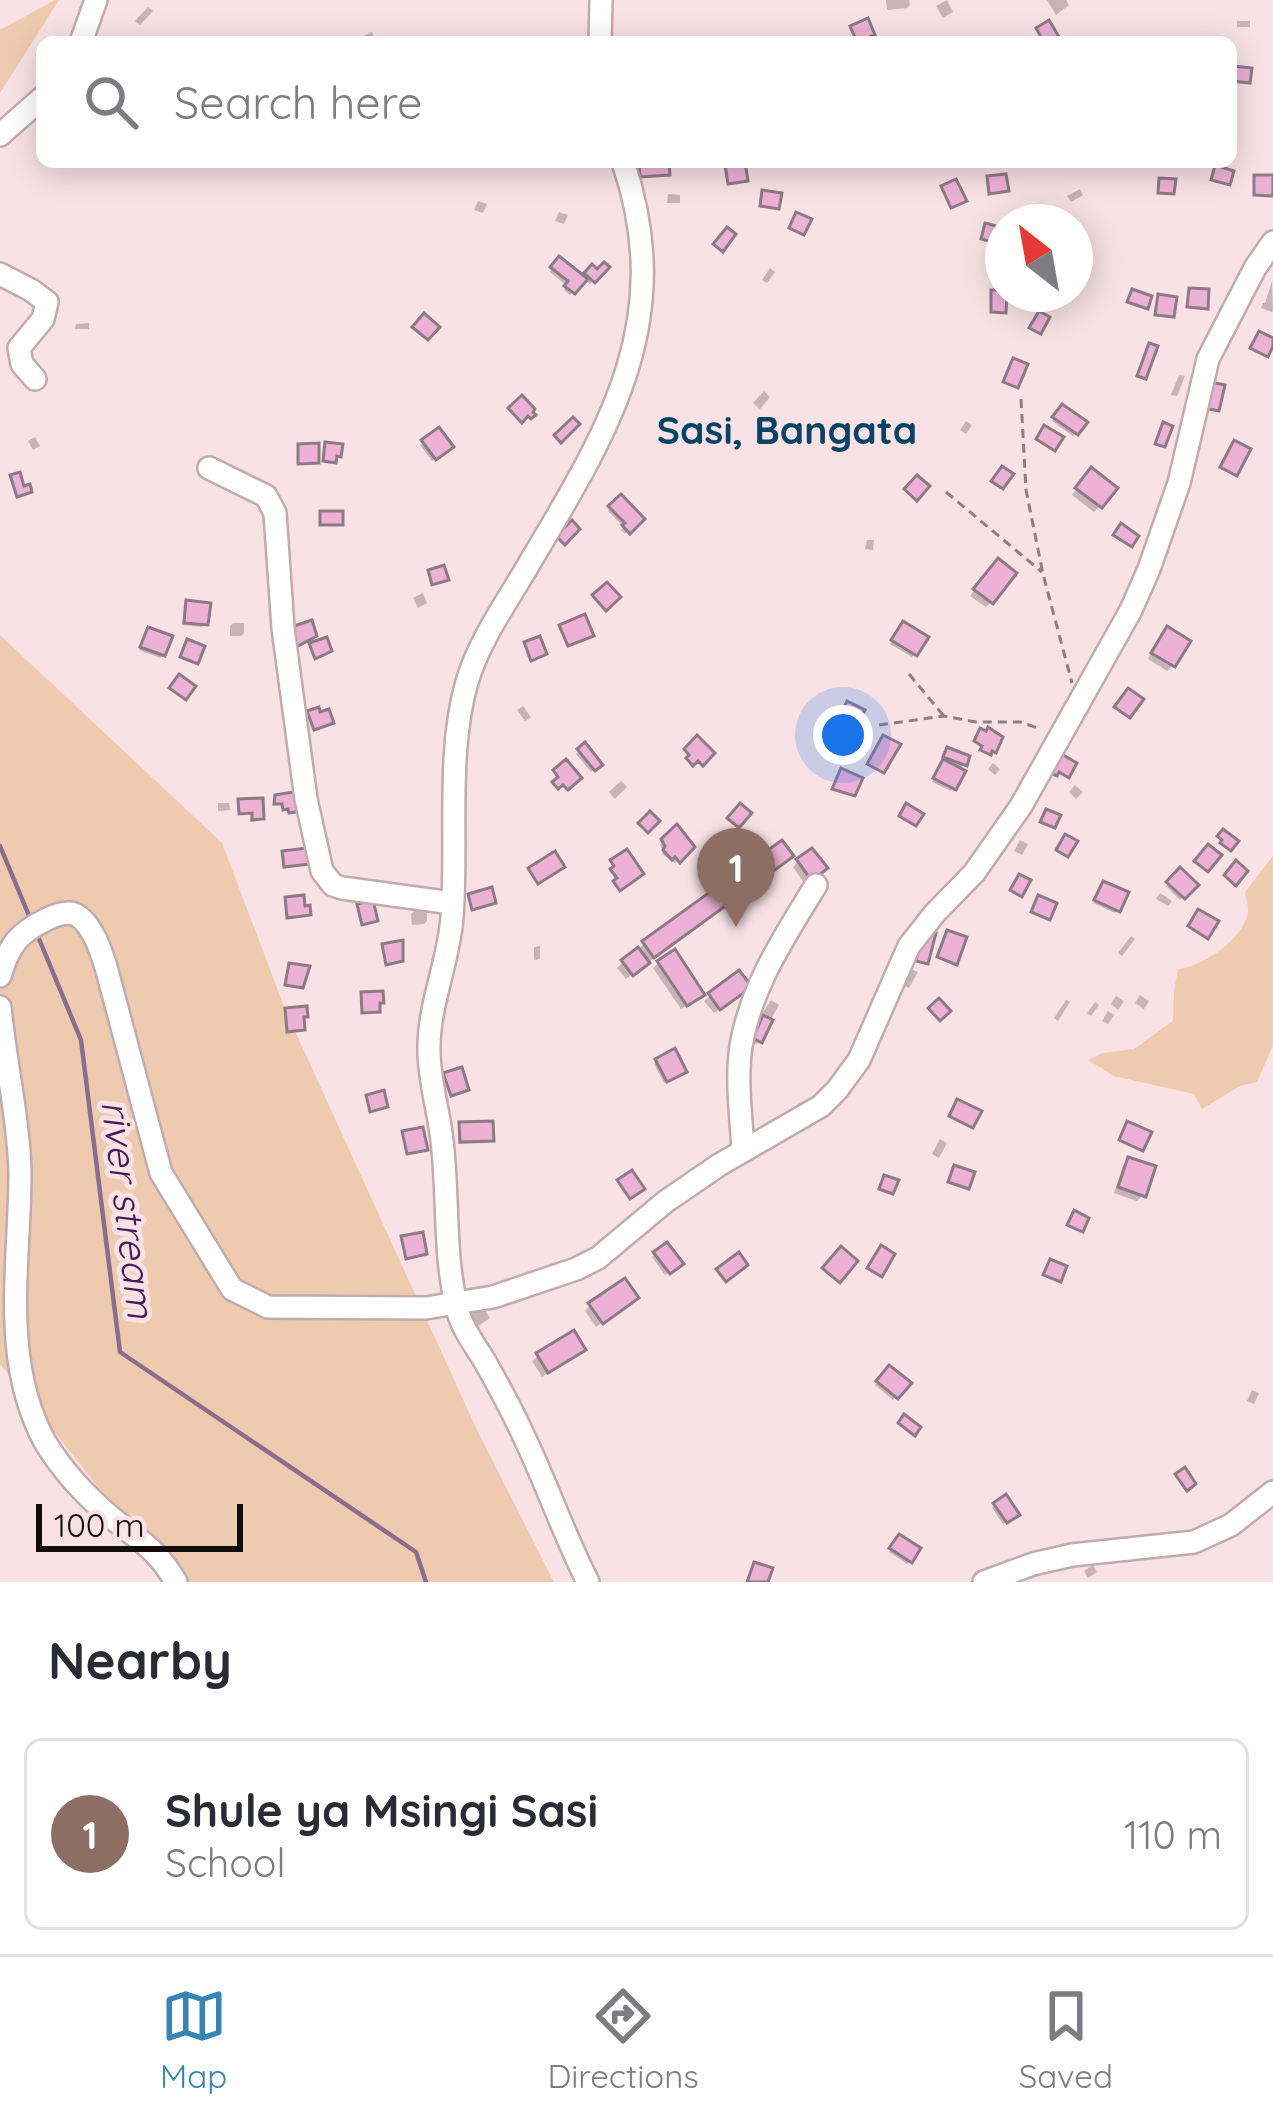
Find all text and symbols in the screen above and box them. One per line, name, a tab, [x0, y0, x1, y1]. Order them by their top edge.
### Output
search box	[36, 36, 1237, 168]
icon: search	[78, 69, 144, 135]
text: Search here	[174, 74, 422, 130]
north arrow	[985, 204, 1093, 312]
district label: Sasi, Bangata	[657, 405, 917, 454]
your location	[813, 705, 873, 765]
pin: 1	[697, 828, 775, 927]
water label: river stream	[91, 1098, 167, 1322]
scale bar	[36, 1498, 243, 1551]
text: 100 m	[54, 1504, 145, 1545]
text: Nearby	[48, 1628, 232, 1692]
text: Shule ya Msingi Sasi	[165, 1782, 598, 1838]
text: 1	[82, 1810, 98, 1859]
text: 110 m	[1124, 1810, 1222, 1859]
text: School	[165, 1838, 285, 1887]
tab: Map	[160, 1983, 227, 2096]
tab: Directions	[547, 1983, 699, 2096]
tab: Saved	[1019, 1983, 1113, 2096]

